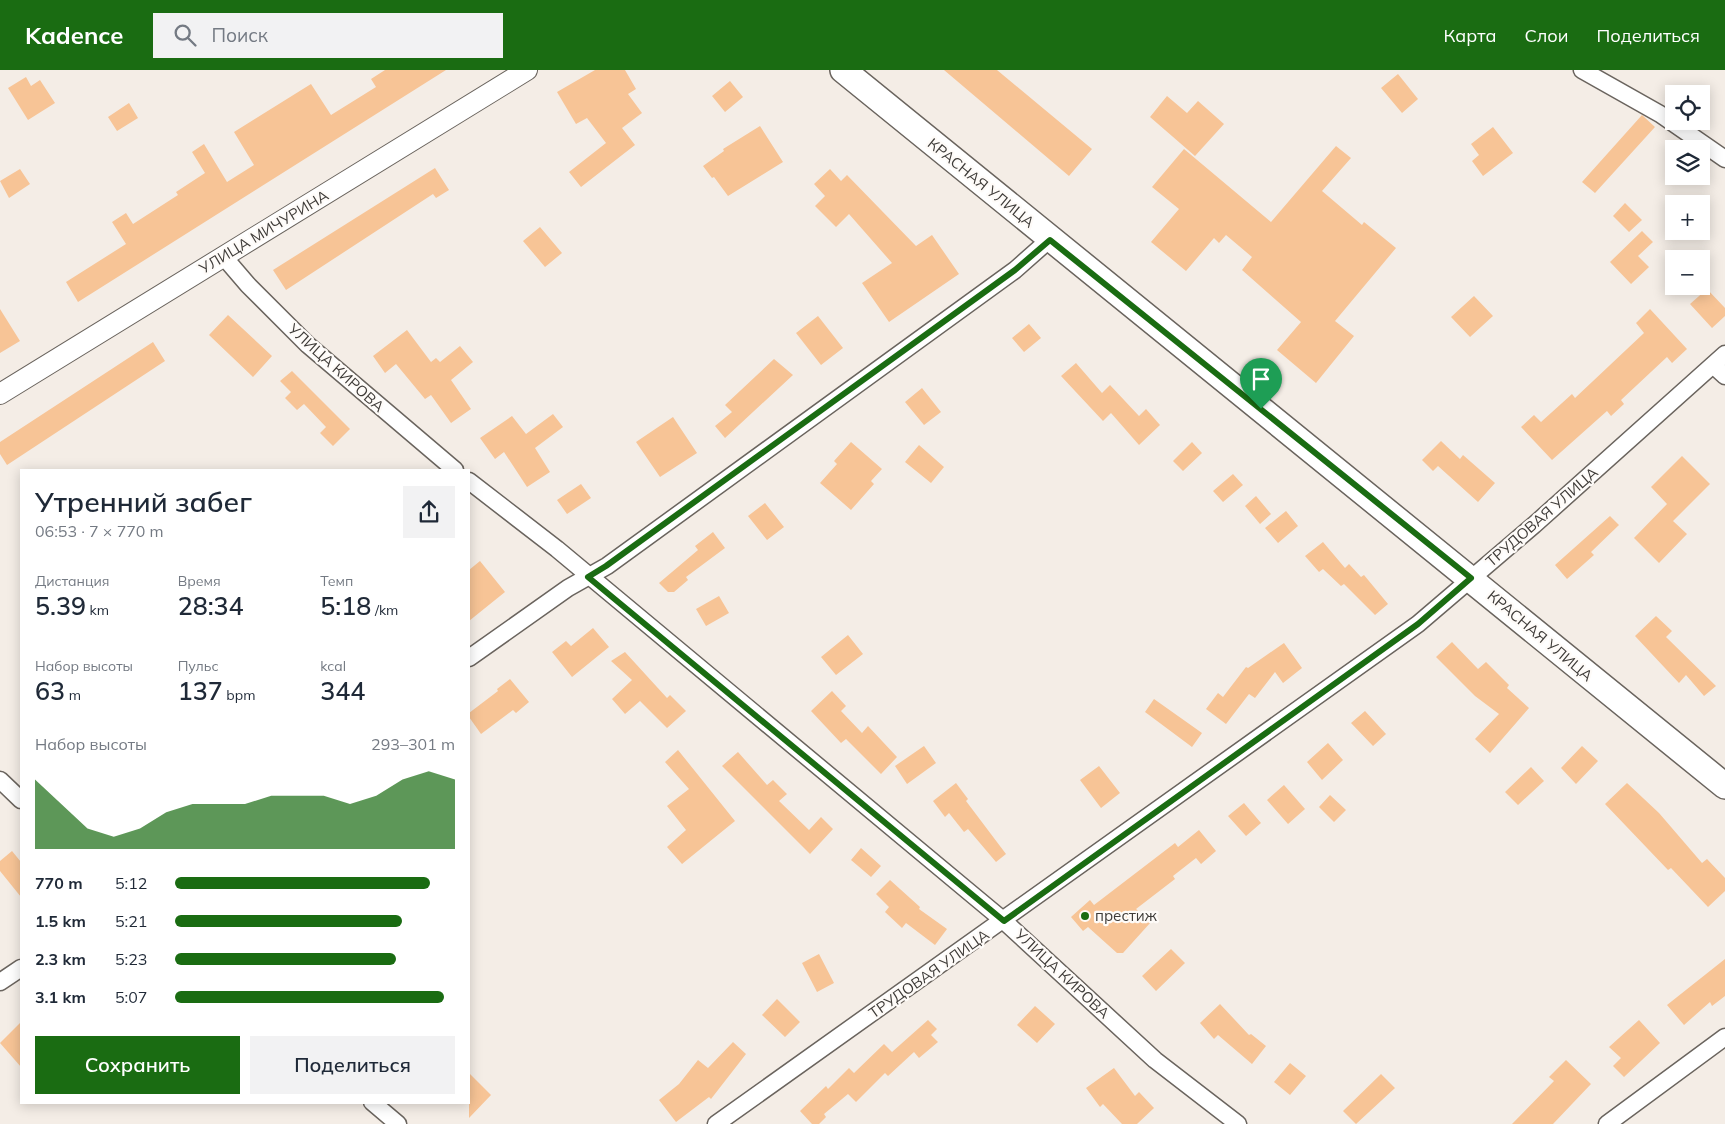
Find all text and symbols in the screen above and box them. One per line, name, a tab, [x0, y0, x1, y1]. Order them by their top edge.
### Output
search box	[153, 13, 503, 58]
text: Kadence	[25, 20, 123, 50]
icon: search	[171, 21, 199, 49]
text: Поиск	[211, 23, 268, 47]
text: Карта	[1444, 24, 1496, 47]
text: Слои	[1524, 24, 1569, 47]
text: Поделиться	[1597, 24, 1700, 47]
map controls	[1665, 85, 1710, 295]
button: locate	[1665, 85, 1710, 130]
street label: КРАСНАЯ УЛИЦА	[924, 134, 1039, 231]
button: layers	[1665, 140, 1710, 185]
street label: УЛИЦА МИЧУРИНА	[195, 185, 332, 278]
button: +	[1665, 195, 1710, 240]
button: −	[1665, 250, 1710, 295]
street label: УЛИЦА КИРОВА	[284, 319, 388, 416]
pin	[1240, 358, 1282, 409]
icon: arrive	[1247, 365, 1275, 393]
street label: ТРУДОВАЯ УЛИЦА	[1482, 463, 1602, 571]
text: Утренний забег	[35, 484, 252, 519]
button: share	[403, 486, 455, 538]
text: 06:53 · 7 × 770 m	[35, 521, 164, 541]
text: Дистанция	[35, 572, 109, 590]
text: Время	[178, 572, 221, 590]
text: Темп	[320, 572, 353, 590]
street label: КРАСНАЯ УЛИЦА	[1484, 586, 1597, 685]
text: 5.39	[35, 590, 86, 621]
text: 28:34	[178, 590, 244, 621]
text: 5:18	[320, 590, 371, 621]
text: km	[86, 601, 109, 619]
text: /km	[371, 601, 398, 619]
text: Набор высоты	[35, 657, 133, 675]
text: Пульс	[178, 657, 219, 675]
text: kcal	[320, 657, 346, 675]
text: 63	[35, 675, 65, 706]
text: 137	[178, 675, 223, 706]
text: 344	[320, 675, 365, 706]
text: m	[65, 686, 81, 704]
text: bpm	[223, 686, 255, 704]
text: Набор высоты	[35, 734, 147, 754]
text: 293–301 m	[371, 734, 455, 754]
text: 770 m	[35, 873, 83, 893]
text: 5:12	[115, 873, 147, 893]
place label: престиж	[1095, 906, 1158, 925]
marker: престиж	[1079, 910, 1091, 922]
text: 1.5 km	[35, 911, 86, 931]
text: 5:21	[115, 911, 147, 931]
street label: УЛИЦА КИРОВА	[1010, 924, 1114, 1022]
street label: ТРУДОВАЯ УЛИЦА	[865, 925, 993, 1022]
text: 2.3 km	[35, 949, 86, 969]
text: 5:23	[115, 949, 147, 969]
text: 3.1 km	[35, 987, 86, 1007]
text: 5:07	[115, 987, 147, 1007]
button: Сохранить	[35, 1036, 240, 1094]
button: Поделиться	[250, 1036, 455, 1094]

